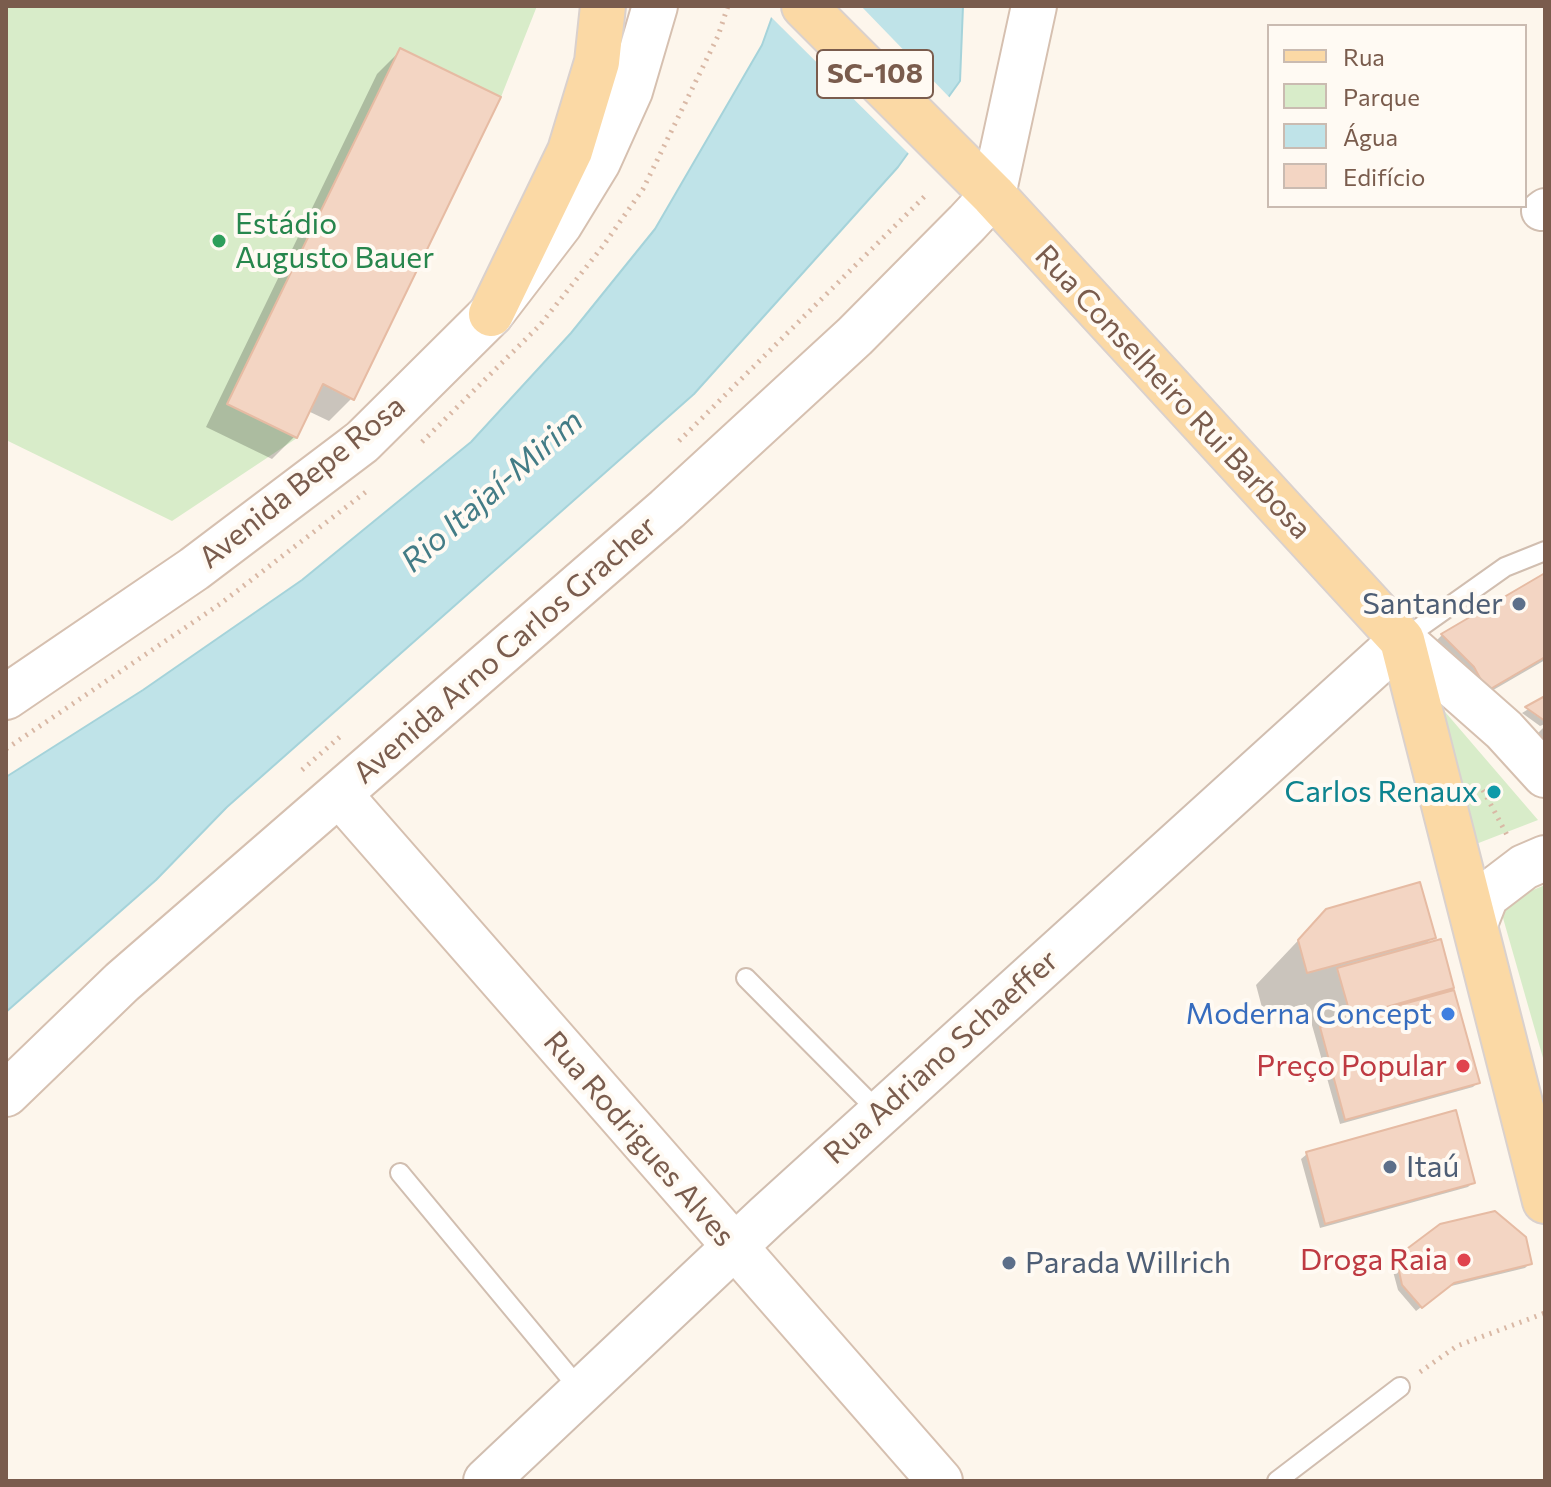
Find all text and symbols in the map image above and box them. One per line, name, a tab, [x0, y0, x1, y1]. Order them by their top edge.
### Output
legend	[1267, 24, 1527, 208]
text: Rua	[1343, 42, 1385, 71]
road number: SC-108	[817, 50, 933, 98]
text: Parque	[1343, 82, 1420, 111]
text: Água	[1343, 122, 1398, 151]
text: Edifício	[1343, 162, 1425, 191]
place label: Estádio Augusto Bauer	[235, 206, 434, 276]
marker: Estádio Augusto Bauer	[210, 232, 228, 250]
street label: Rua Conselheiro Rui Barbosa	[1027, 238, 1319, 546]
street label: Avenida Bepe Rosa	[192, 388, 412, 576]
water label: Rio Itajaí-Mirim	[393, 402, 591, 580]
street label: Avenida Arno Carlos Gracher	[346, 509, 664, 791]
place label: Santander	[1362, 586, 1503, 622]
marker: Santander	[1510, 595, 1528, 613]
place label: Carlos Renaux	[1285, 774, 1478, 810]
marker: Carlos Renaux	[1485, 783, 1503, 801]
street label: Rua Adriano Schaeffer	[816, 942, 1066, 1172]
place label: Moderna Concept	[1186, 996, 1432, 1032]
marker: Moderna Concept	[1439, 1005, 1457, 1023]
street label: Rua Rodrigues Alves	[536, 1024, 742, 1254]
place label: Preço Popular	[1256, 1048, 1447, 1084]
marker: Preço Popular	[1454, 1057, 1472, 1075]
place label: Itaú	[1406, 1149, 1459, 1185]
marker: Itaú	[1381, 1158, 1399, 1176]
place label: Droga Raia	[1300, 1242, 1448, 1278]
place label: Parada Willrich	[1025, 1245, 1231, 1281]
marker: Droga Raia	[1455, 1251, 1473, 1269]
marker: Parada Willrich	[1000, 1254, 1018, 1272]

